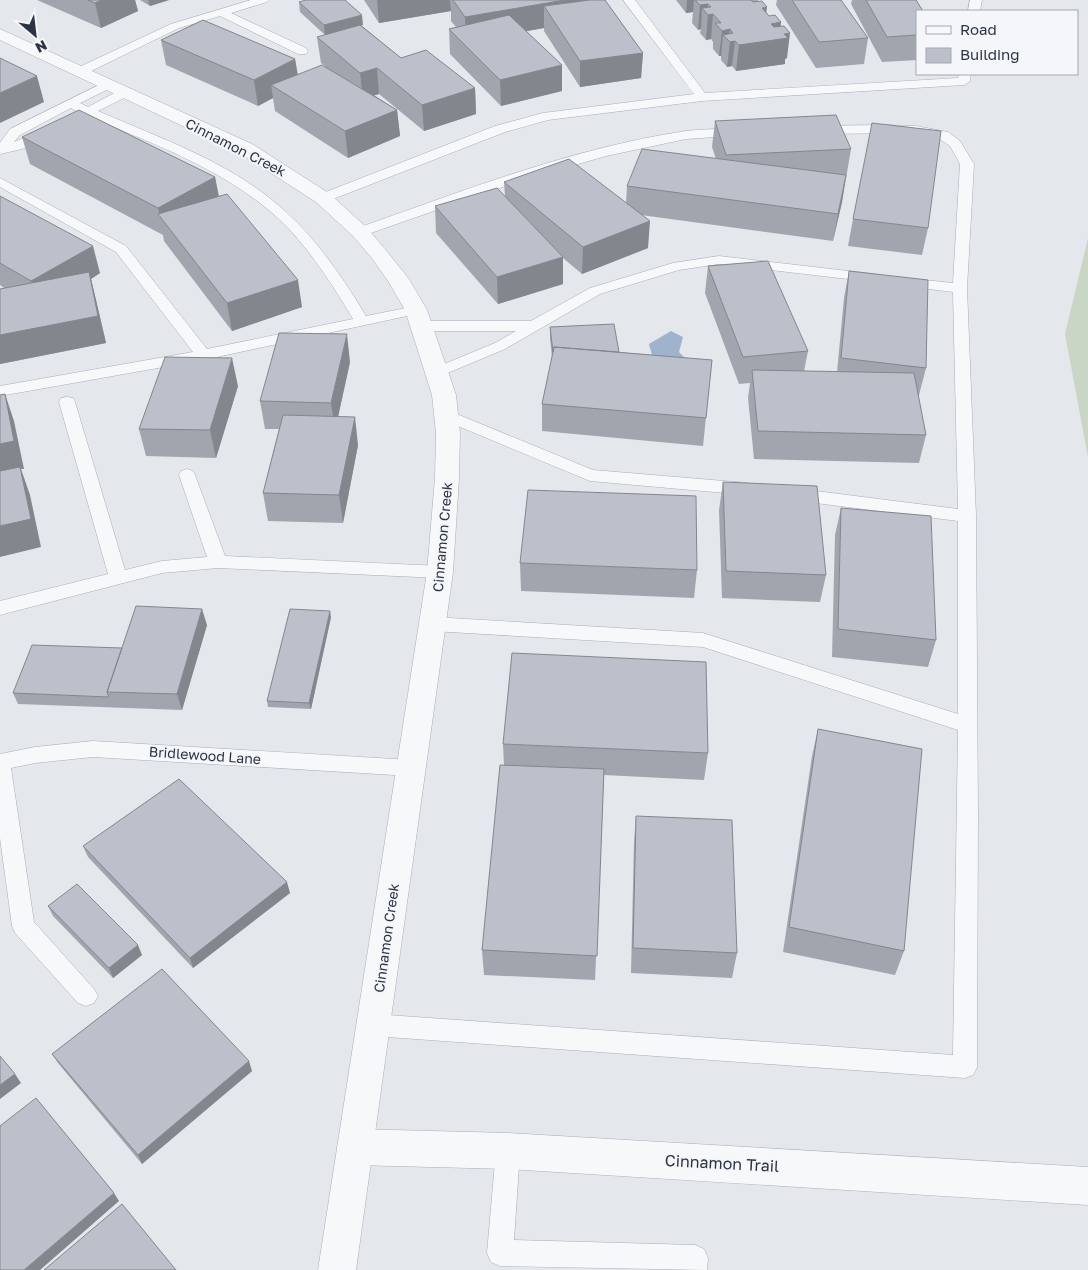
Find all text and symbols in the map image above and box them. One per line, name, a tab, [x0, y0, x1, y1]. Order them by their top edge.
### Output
north arrow	[10, 10, 60, 60]
legend	[916, 10, 1078, 75]
text: Road	[960, 20, 997, 38]
text: N	[33, 37, 50, 57]
text: Building	[960, 45, 1020, 63]
street label: Cinnamon Creek	[183, 114, 289, 180]
street label: Cinnamon Creek	[429, 481, 455, 593]
street label: Bridlewood Lane	[148, 743, 262, 767]
street label: Cinnamon Creek	[370, 882, 402, 994]
street label: Cinnamon Trail	[664, 1150, 780, 1176]

